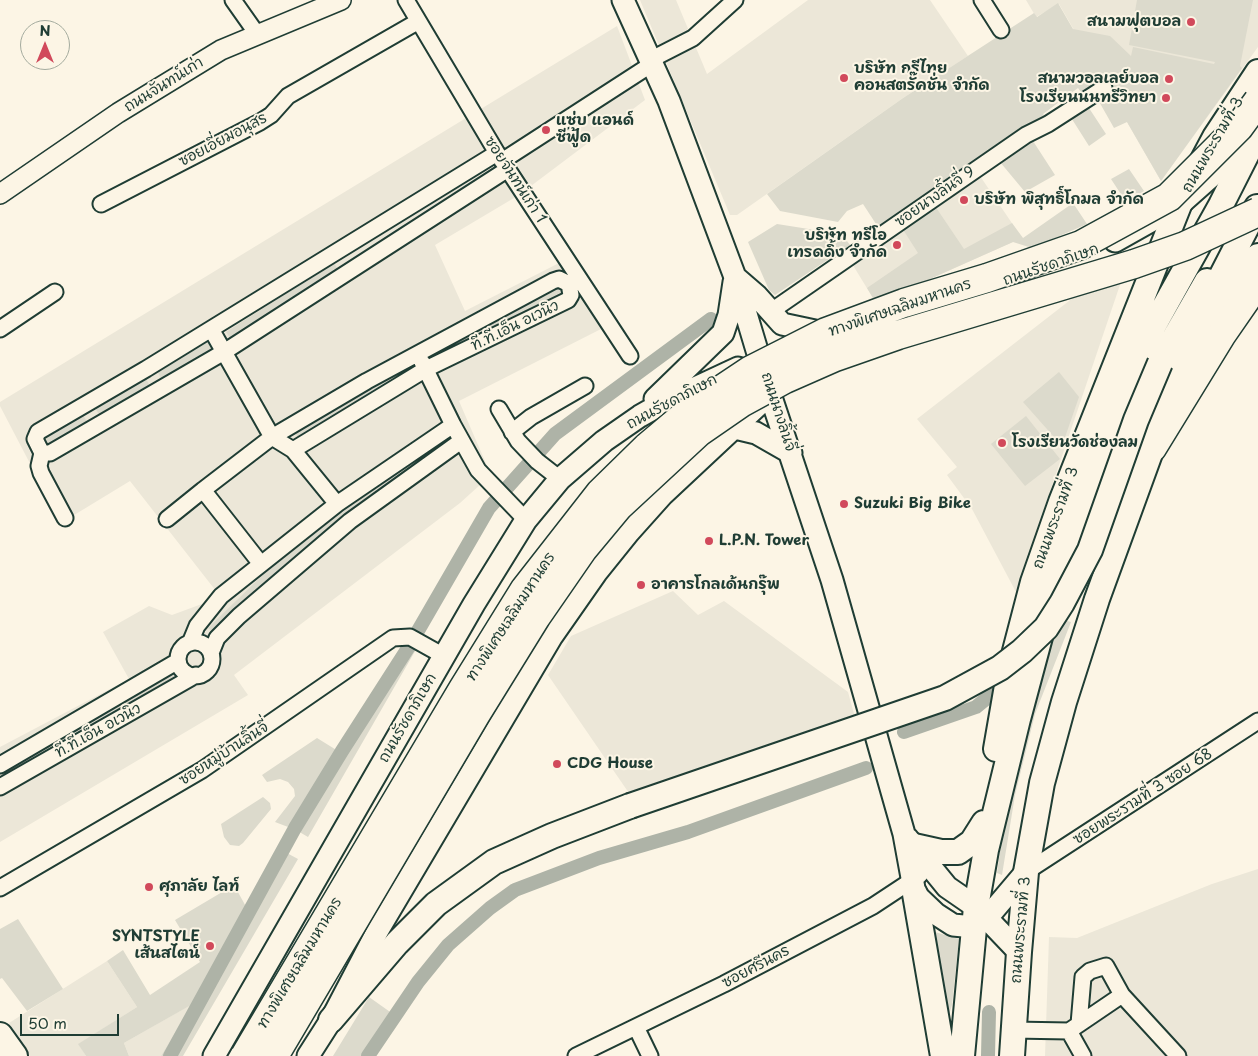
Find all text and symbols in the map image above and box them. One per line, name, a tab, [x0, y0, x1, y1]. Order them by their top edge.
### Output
place label: สนามฟุตบอล	[1087, 13, 1181, 31]
marker: สนามฟุตบอล	[1185, 16, 1197, 28]
north arrow	[20, 20, 70, 70]
text: N	[39, 20, 51, 41]
street label: ถนนจันทน์เก่า	[121, 53, 207, 117]
place label: บริษัท กรีไทย คอนสตรั๊คชั่น จำกัด	[854, 60, 990, 95]
place label: สนามวอลเลย์บอล	[1038, 70, 1159, 88]
marker: บริษัท กรีไทย คอนสตรั๊คชั่น จำกัด	[838, 72, 850, 84]
marker: สนามวอลเลย์บอล	[1163, 73, 1175, 85]
place label: โรงเรียนนนทรีวิทยา	[1020, 89, 1156, 107]
marker: โรงเรียนนนทรีวิทยา	[1160, 92, 1172, 104]
street label: ถนนพระรามที่ 3	[1178, 94, 1248, 196]
street label: ซอยเอี่ยมอนุสร	[176, 109, 270, 171]
place label: แซ่บ แอนด์ ซีฟู้ด	[556, 112, 634, 147]
marker: แซ่บ แอนด์ ซีฟู้ด	[540, 124, 552, 136]
street label: ซอยจันทน์เก่า 1	[480, 133, 550, 227]
street label: ซอยนางลิ้นจี่ 9	[892, 163, 978, 231]
place label: บริษัท พิสุทธิ์โกมล จำกัด	[974, 191, 1144, 209]
marker: บริษัท พิสุทธิ์โกมล จำกัด	[958, 194, 970, 206]
place label: บริษัท ทรีโอ เทรดดิ้ง จำกัด	[787, 227, 887, 262]
marker: บริษัท ทรีโอ เทรดดิ้ง จำกัด	[891, 239, 903, 251]
street label: ถนนรัชดาภิเษก	[1001, 240, 1101, 290]
street label: ทางพิเศษเฉลิมมหานคร	[826, 275, 974, 341]
street label: ที.ที.เอ็น อเวนิว	[468, 297, 562, 355]
street label: ถนนนางลิ้นจี่	[757, 370, 799, 454]
street label: ถนนรัชดาภิเษก	[624, 371, 720, 433]
place label: โรงเรียนวัดช่องลม	[1012, 434, 1138, 452]
marker: โรงเรียนวัดช่องลม	[996, 437, 1008, 449]
street label: ถนนพระรามที่ 3	[1029, 465, 1083, 571]
place label: Suzuki Big Bike	[854, 495, 971, 513]
marker: Suzuki Big Bike	[838, 498, 850, 510]
place label: L.P.N. Tower	[719, 532, 809, 550]
marker: L.P.N. Tower	[703, 535, 715, 547]
street label: ทางพิเศษเฉลิมมหานคร	[463, 549, 559, 685]
place label: อาคารโกลเด้นกรุ๊พ	[651, 576, 780, 594]
marker: อาคารโกลเด้นกรุ๊พ	[635, 579, 647, 591]
street label: ถนนรัชดาภิเษก	[375, 670, 441, 766]
street label: ที.ที.เอ็น อเวนิว	[52, 700, 144, 762]
street label: ซอยหมู่บ้านลิ้นจี่	[176, 718, 272, 790]
street label: ซอยพระรามที่ 3 ซอย 68	[1070, 745, 1216, 849]
place label: CDG House	[567, 755, 653, 773]
marker: CDG House	[551, 758, 563, 770]
street label: ถนนพระรามที่ 3	[1007, 876, 1035, 984]
place label: ศุภาลัย ไลท์	[159, 878, 239, 896]
marker: ศุภาลัย ไลท์	[143, 881, 155, 893]
street label: ทางพิเศษเฉลิมมหานคร	[254, 894, 346, 1032]
place label: SYNTSTYLE เส้นสไตน์	[112, 928, 200, 963]
marker: SYNTSTYLE เส้นสไตน์	[204, 940, 216, 952]
street label: ซอยศรีนคร	[719, 942, 793, 992]
scale bar	[22, 1004, 121, 1036]
text: 50 m	[28, 1011, 67, 1034]

